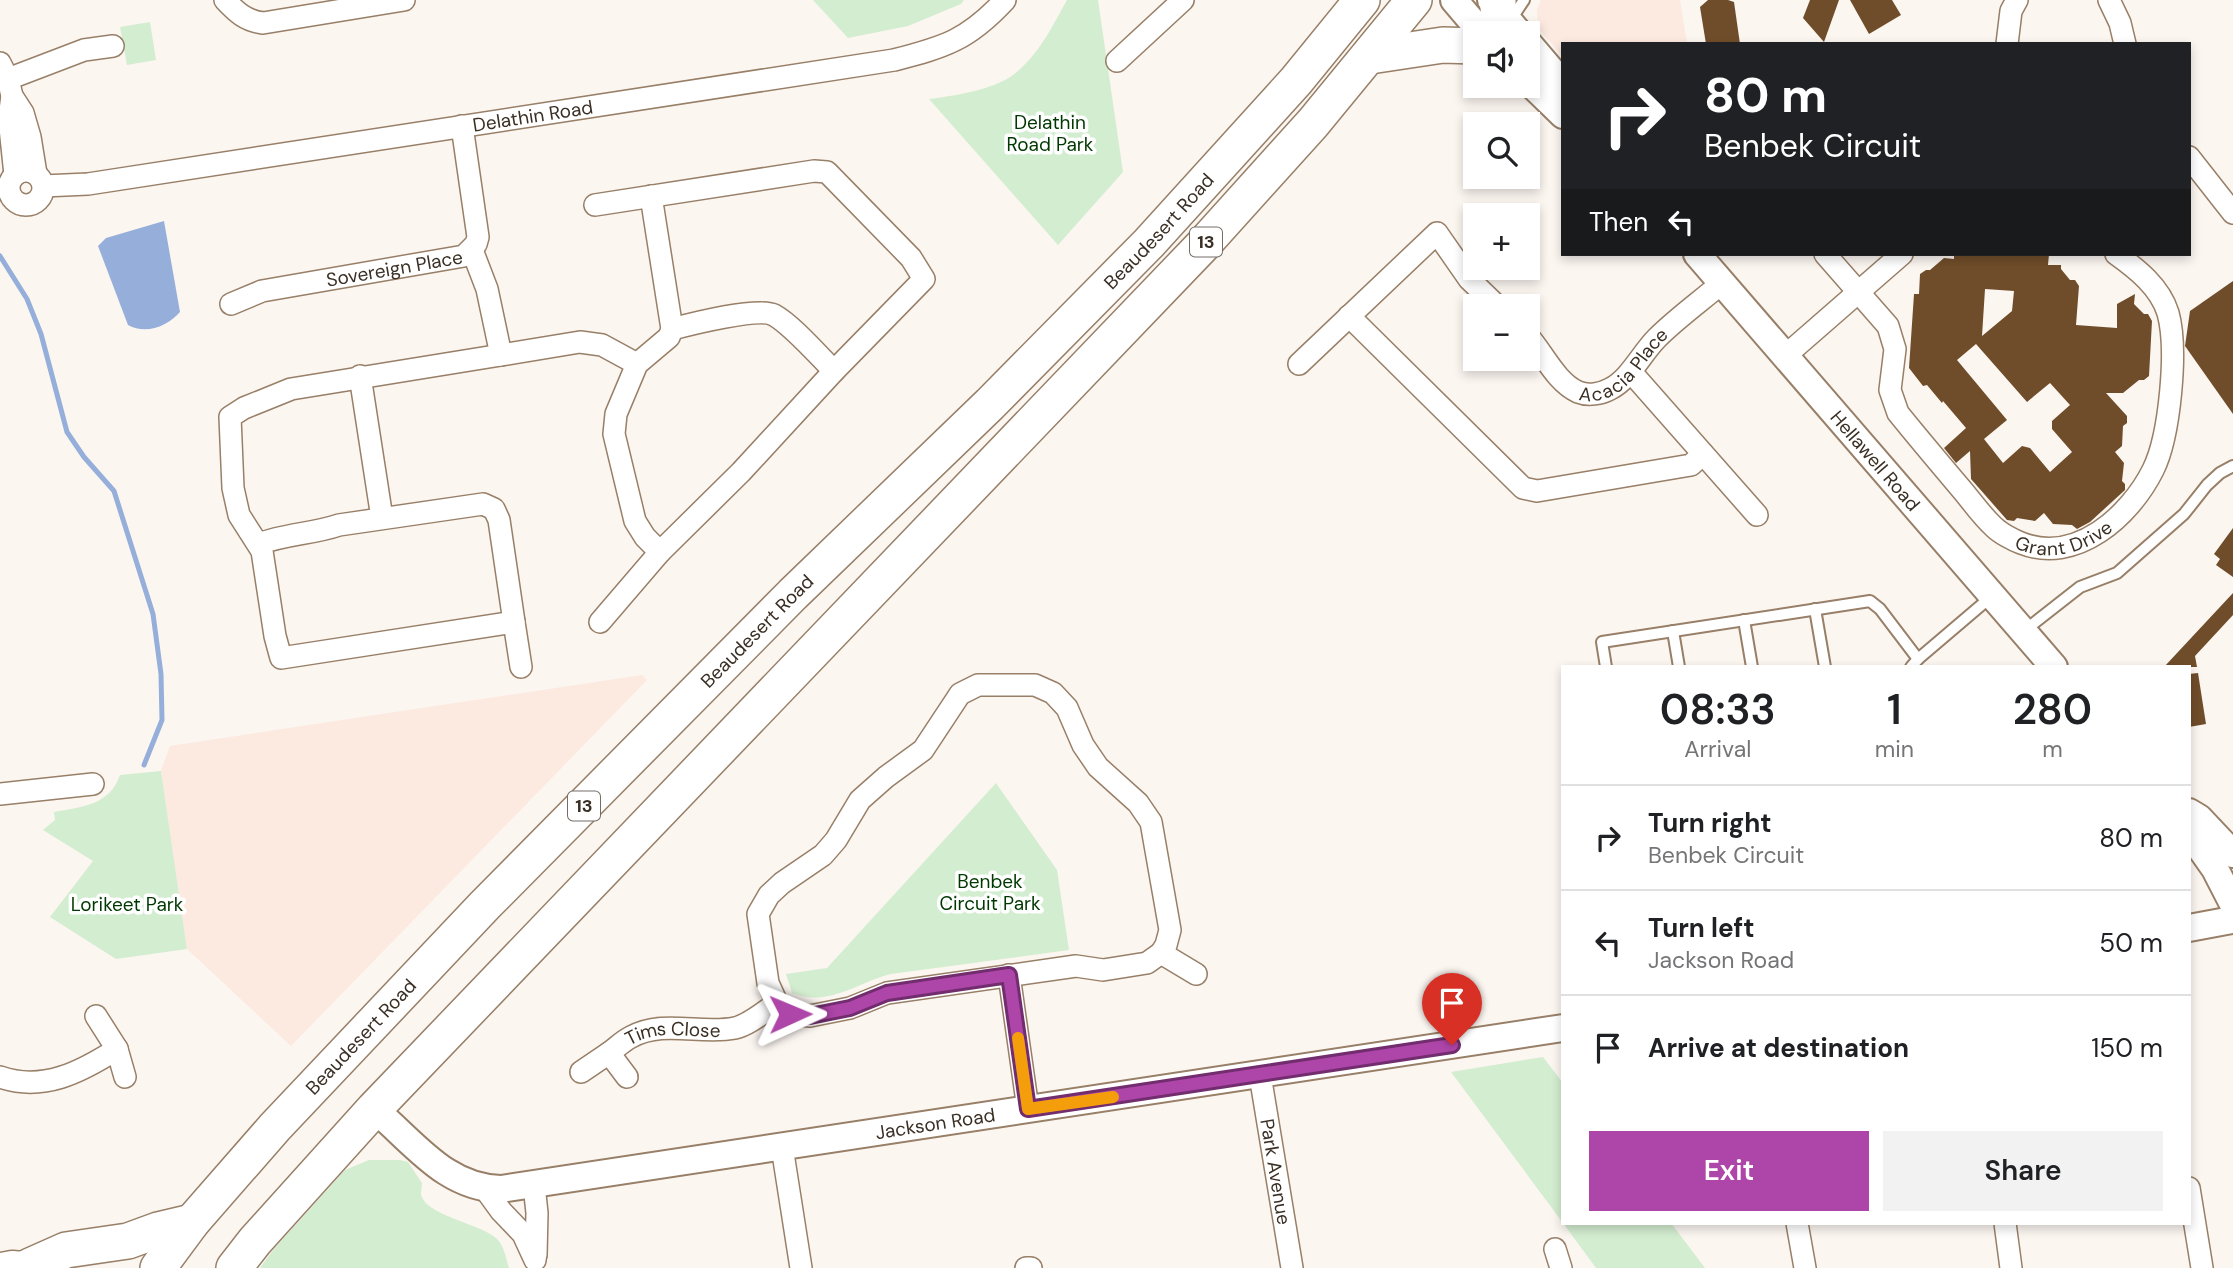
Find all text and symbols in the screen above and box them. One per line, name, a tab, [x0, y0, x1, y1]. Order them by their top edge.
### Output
map controls	[1463, 21, 1540, 371]
button: sound	[1463, 21, 1540, 98]
text: 80 m	[1704, 63, 1827, 127]
icon: right	[1589, 70, 1680, 161]
street label: Delathin Road	[471, 94, 595, 137]
park label: Delathin Road Park	[1007, 110, 1094, 157]
button: search	[1463, 112, 1540, 189]
text: Benbek Circuit	[1704, 125, 1921, 167]
street label: Beaudesert Road	[1098, 168, 1219, 294]
button: +	[1463, 203, 1540, 280]
icon: left	[1662, 203, 1700, 241]
text: Then	[1589, 205, 1648, 239]
road number: 13	[1190, 228, 1222, 256]
street label: Sovereign Place	[324, 244, 465, 292]
button: −	[1463, 294, 1540, 371]
street label: Acacia Place	[1578, 322, 1673, 407]
street label: Hellawell Road	[1825, 405, 1926, 516]
street label: Grant Drive	[2012, 514, 2117, 561]
street label: Beaudesert Road	[695, 569, 819, 693]
text: 08:33	[1660, 682, 1776, 737]
text: 1	[1887, 682, 1902, 737]
text: 280	[2013, 682, 2092, 737]
text: Arrival	[1684, 734, 1751, 764]
text: min	[1875, 734, 1914, 764]
text: m	[2042, 734, 2063, 764]
road number: 13	[568, 792, 600, 820]
text: Turn right	[1648, 806, 1772, 840]
icon: right	[1589, 819, 1627, 857]
text: 80 m	[2099, 821, 2163, 855]
text: Benbek Circuit	[1648, 840, 1804, 870]
park label: Benbek Circuit Park	[939, 869, 1041, 916]
park label: Lorikeet Park	[71, 892, 184, 917]
text: Turn left	[1648, 911, 1755, 945]
icon: left	[1589, 924, 1627, 962]
text: 50 m	[2099, 926, 2163, 960]
text: Jackson Road	[1648, 945, 1794, 975]
street label: Beaudesert Road	[300, 973, 421, 1100]
pin	[1422, 973, 1482, 1045]
position arrow	[753, 977, 827, 1051]
icon: arrive	[1433, 984, 1471, 1022]
street label: Tims Close	[621, 1015, 721, 1051]
icon: arrive	[1589, 1029, 1627, 1067]
text: Arrive at destination	[1648, 1031, 1909, 1065]
text: 150 m	[2091, 1031, 2163, 1065]
street label: Jackson Road	[874, 1102, 997, 1145]
street label: Park Avenue	[1255, 1117, 1297, 1227]
button: Exit	[1589, 1131, 1869, 1211]
button: Share	[1883, 1131, 2163, 1211]

